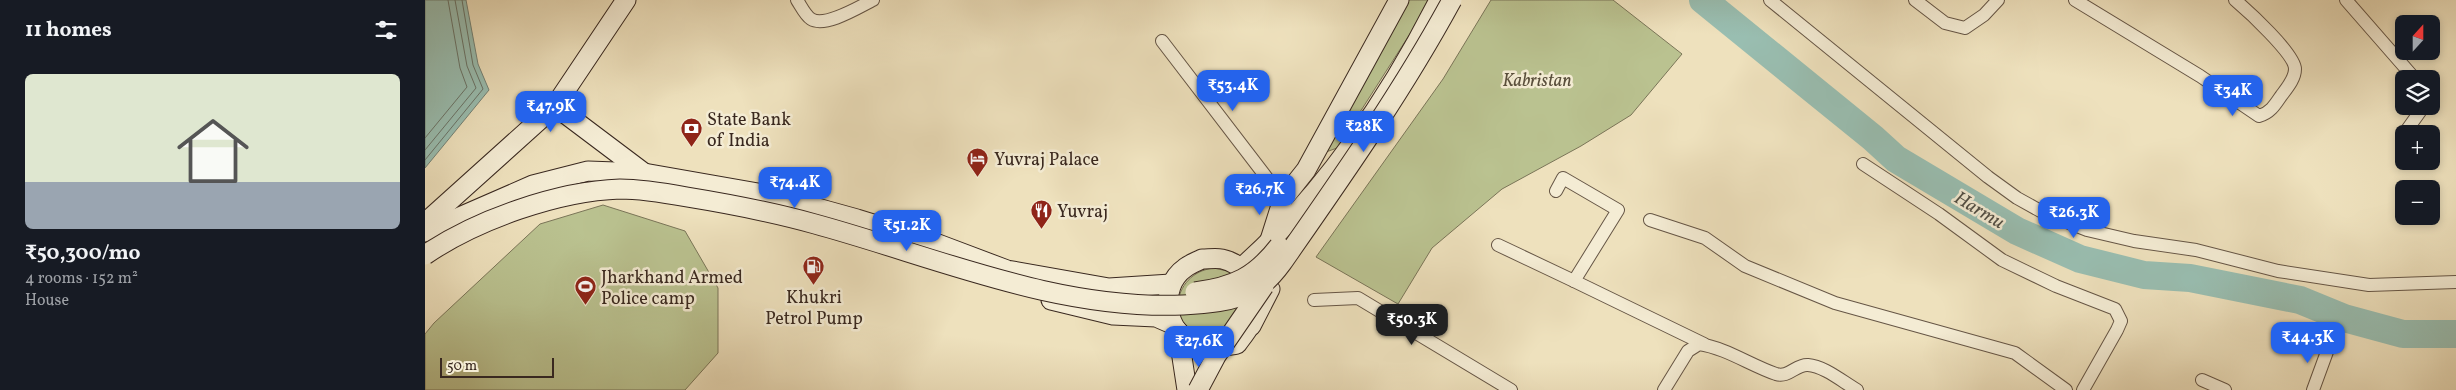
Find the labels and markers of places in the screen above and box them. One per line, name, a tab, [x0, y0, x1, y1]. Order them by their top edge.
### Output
pin: ₹53.4K	[1192, 70, 1274, 112]
pin: ₹34K	[2203, 74, 2263, 117]
pin: ₹47.9K	[510, 90, 592, 133]
place label: State Bank of India	[707, 108, 791, 154]
pin: ₹28K	[1334, 110, 1394, 153]
bank icon: State Bank of India	[679, 117, 703, 148]
hotel icon: Yuvraj Palace	[966, 147, 990, 178]
place label: Yuvraj Palace	[994, 148, 1099, 173]
pin: ₹74.4K	[754, 166, 836, 209]
pin: ₹26.7K	[1219, 174, 1301, 216]
pin: ₹26.3K	[2033, 196, 2115, 239]
restaurant icon: Yuvraj	[1029, 199, 1053, 230]
place label: Yuvraj	[1057, 200, 1108, 225]
pin: ₹51.2K	[866, 210, 948, 252]
fuel station icon: Khukri Petrol Pump	[802, 255, 826, 286]
place label: Jharkhand Armed Police camp	[601, 266, 743, 312]
sports icon: Jharkhand Armed Police camp	[573, 275, 597, 306]
place label: Khukri Petrol Pump	[765, 286, 863, 332]
pin: ₹50.3K	[1371, 304, 1453, 346]
pin: ₹44.3K	[2267, 322, 2349, 364]
pin: ₹27.6K	[1158, 326, 1240, 368]

